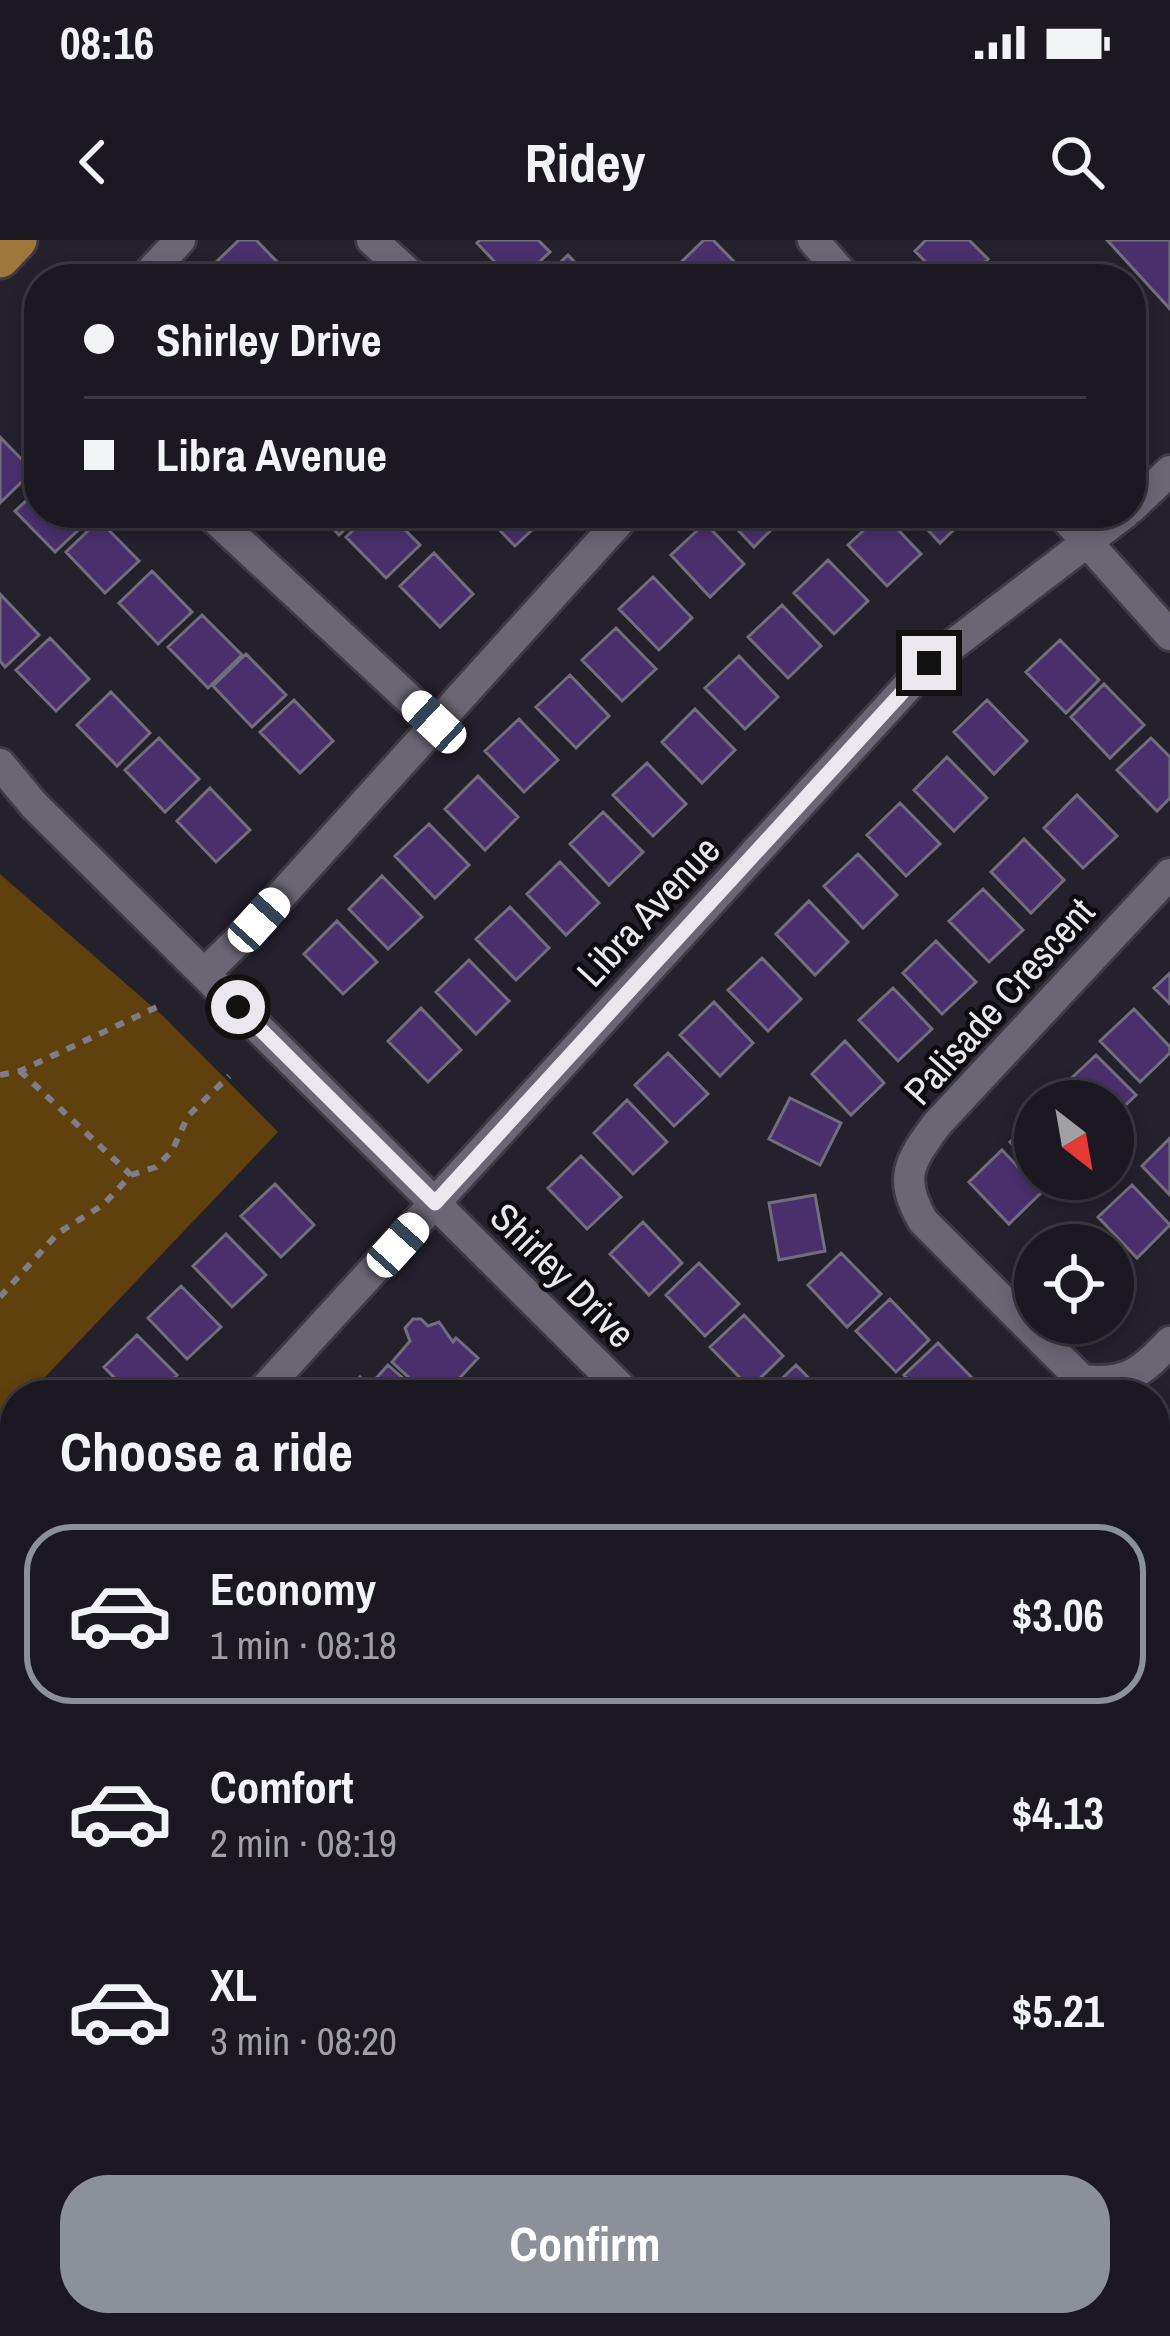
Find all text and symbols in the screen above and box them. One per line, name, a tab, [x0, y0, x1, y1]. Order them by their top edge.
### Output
text: 08:16	[60, 12, 154, 73]
text: Ridey	[525, 126, 645, 199]
icon: back	[60, 129, 126, 195]
icon: search	[1044, 129, 1110, 195]
text: Shirley Drive	[156, 309, 382, 370]
text: Libra Avenue	[156, 424, 387, 485]
route end	[902, 636, 956, 690]
car	[395, 684, 473, 760]
street label: Libra Avenue	[565, 825, 731, 997]
car	[222, 881, 296, 959]
street label: Palisade Crescent	[892, 886, 1106, 1115]
route start	[211, 980, 265, 1034]
north arrow	[1014, 1080, 1134, 1200]
map controls	[1014, 1080, 1134, 1344]
street label: Shirley Drive	[479, 1191, 647, 1359]
car	[361, 1206, 435, 1284]
button: locate	[1014, 1224, 1134, 1344]
text: Choose a ride	[60, 1415, 353, 1488]
text: Economy	[210, 1558, 376, 1619]
icon: car	[66, 1560, 174, 1668]
text: $3.06	[1012, 1584, 1104, 1645]
text: 1 min · 08:18	[210, 1619, 397, 1671]
text: Comfort	[210, 1756, 353, 1817]
icon: car	[66, 1758, 174, 1866]
text: $4.13	[1012, 1782, 1104, 1843]
text: 2 min · 08:19	[210, 1817, 397, 1869]
text: XL	[210, 1954, 257, 2015]
icon: car	[66, 1956, 174, 2064]
text: $5.21	[1012, 1980, 1104, 2041]
text: 3 min · 08:20	[210, 2015, 397, 2067]
button: Confirm	[60, 2175, 1110, 2313]

